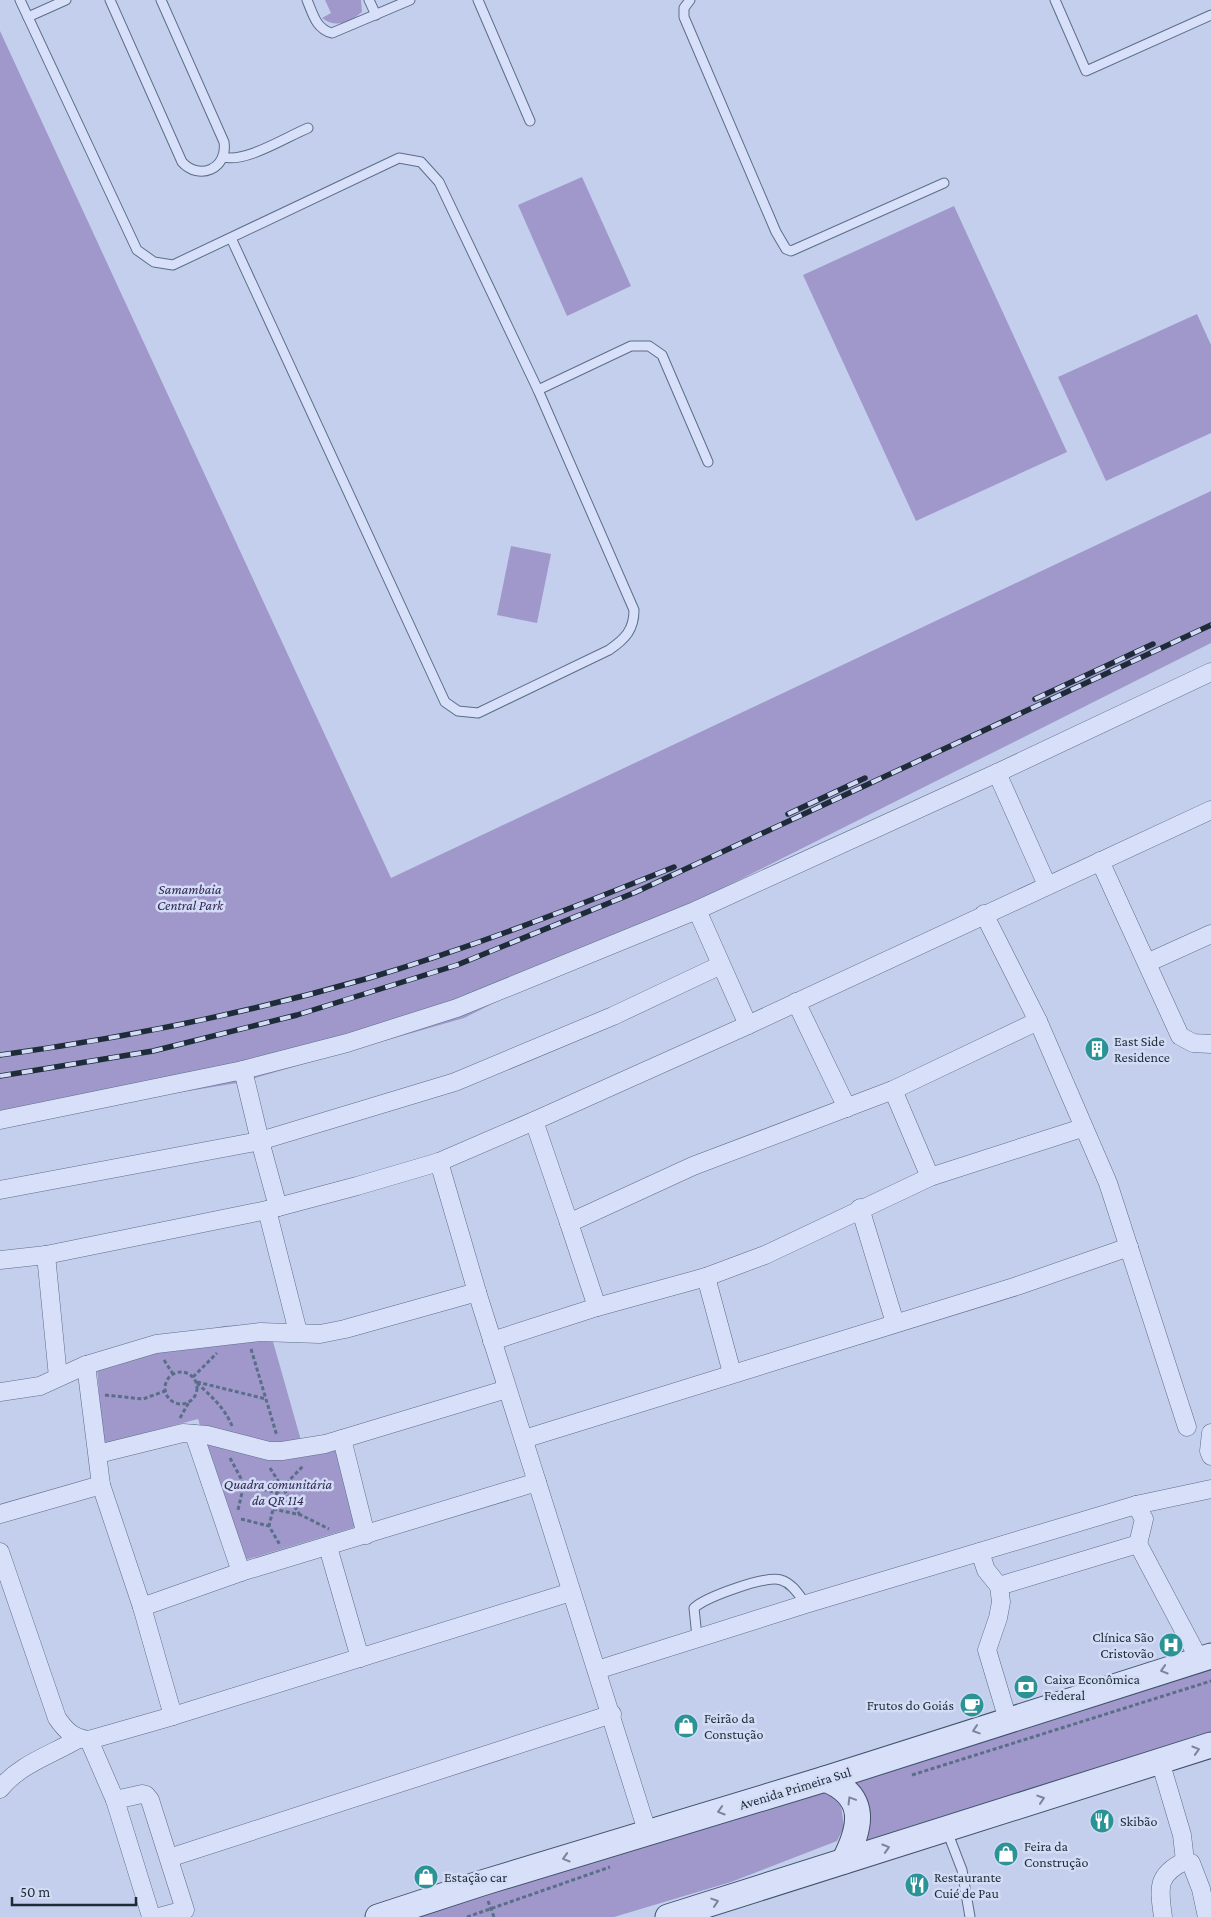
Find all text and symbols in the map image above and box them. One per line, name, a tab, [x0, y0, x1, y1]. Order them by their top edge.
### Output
park label: Samambaia Central Park	[157, 881, 224, 913]
place label: East Side Residence	[1114, 1033, 1170, 1065]
building icon: East Side Residence	[1084, 1036, 1110, 1062]
park label: Quadra comunitária da QR 114	[224, 1476, 333, 1508]
place label: Clínica São Cristovão	[1092, 1629, 1154, 1661]
hospital icon: Clínica São Cristovão	[1158, 1632, 1184, 1658]
one-way arrow	[1161, 1665, 1169, 1675]
place label: Caixa Econômica Federal	[1044, 1671, 1140, 1703]
bank icon: Caixa Econômica Federal	[1013, 1674, 1039, 1700]
cafe icon: Frutos do Goiás	[959, 1692, 985, 1718]
place label: Frutos do Goiás	[867, 1697, 954, 1713]
place label: Feirão da Constução	[704, 1710, 764, 1742]
shop icon: Feirão da Constução	[673, 1713, 699, 1739]
one-way arrow	[973, 1724, 981, 1734]
one-way arrow	[1192, 1745, 1200, 1755]
street label: Avenida Primeira Sul	[737, 1763, 853, 1813]
one-way arrow	[1037, 1794, 1045, 1804]
one-way arrow	[848, 1796, 858, 1805]
one-way arrow	[718, 1806, 726, 1816]
restaurant icon: Skibão	[1089, 1808, 1115, 1834]
place label: Skibão	[1120, 1813, 1158, 1829]
place label: Feira da Construção	[1024, 1838, 1088, 1870]
shop icon: Feira da Construção	[993, 1841, 1019, 1867]
one-way arrow	[882, 1843, 890, 1853]
one-way arrow	[562, 1853, 570, 1863]
shop icon: Estação car	[413, 1864, 439, 1890]
place label: Estação car	[444, 1869, 507, 1885]
place label: Restaurante Cuié de Pau	[934, 1869, 1001, 1901]
restaurant icon: Restaurante Cuié de Pau	[904, 1872, 930, 1898]
scale bar	[12, 1874, 136, 1906]
text: 50 m	[20, 1884, 50, 1900]
one-way arrow	[710, 1898, 718, 1908]

